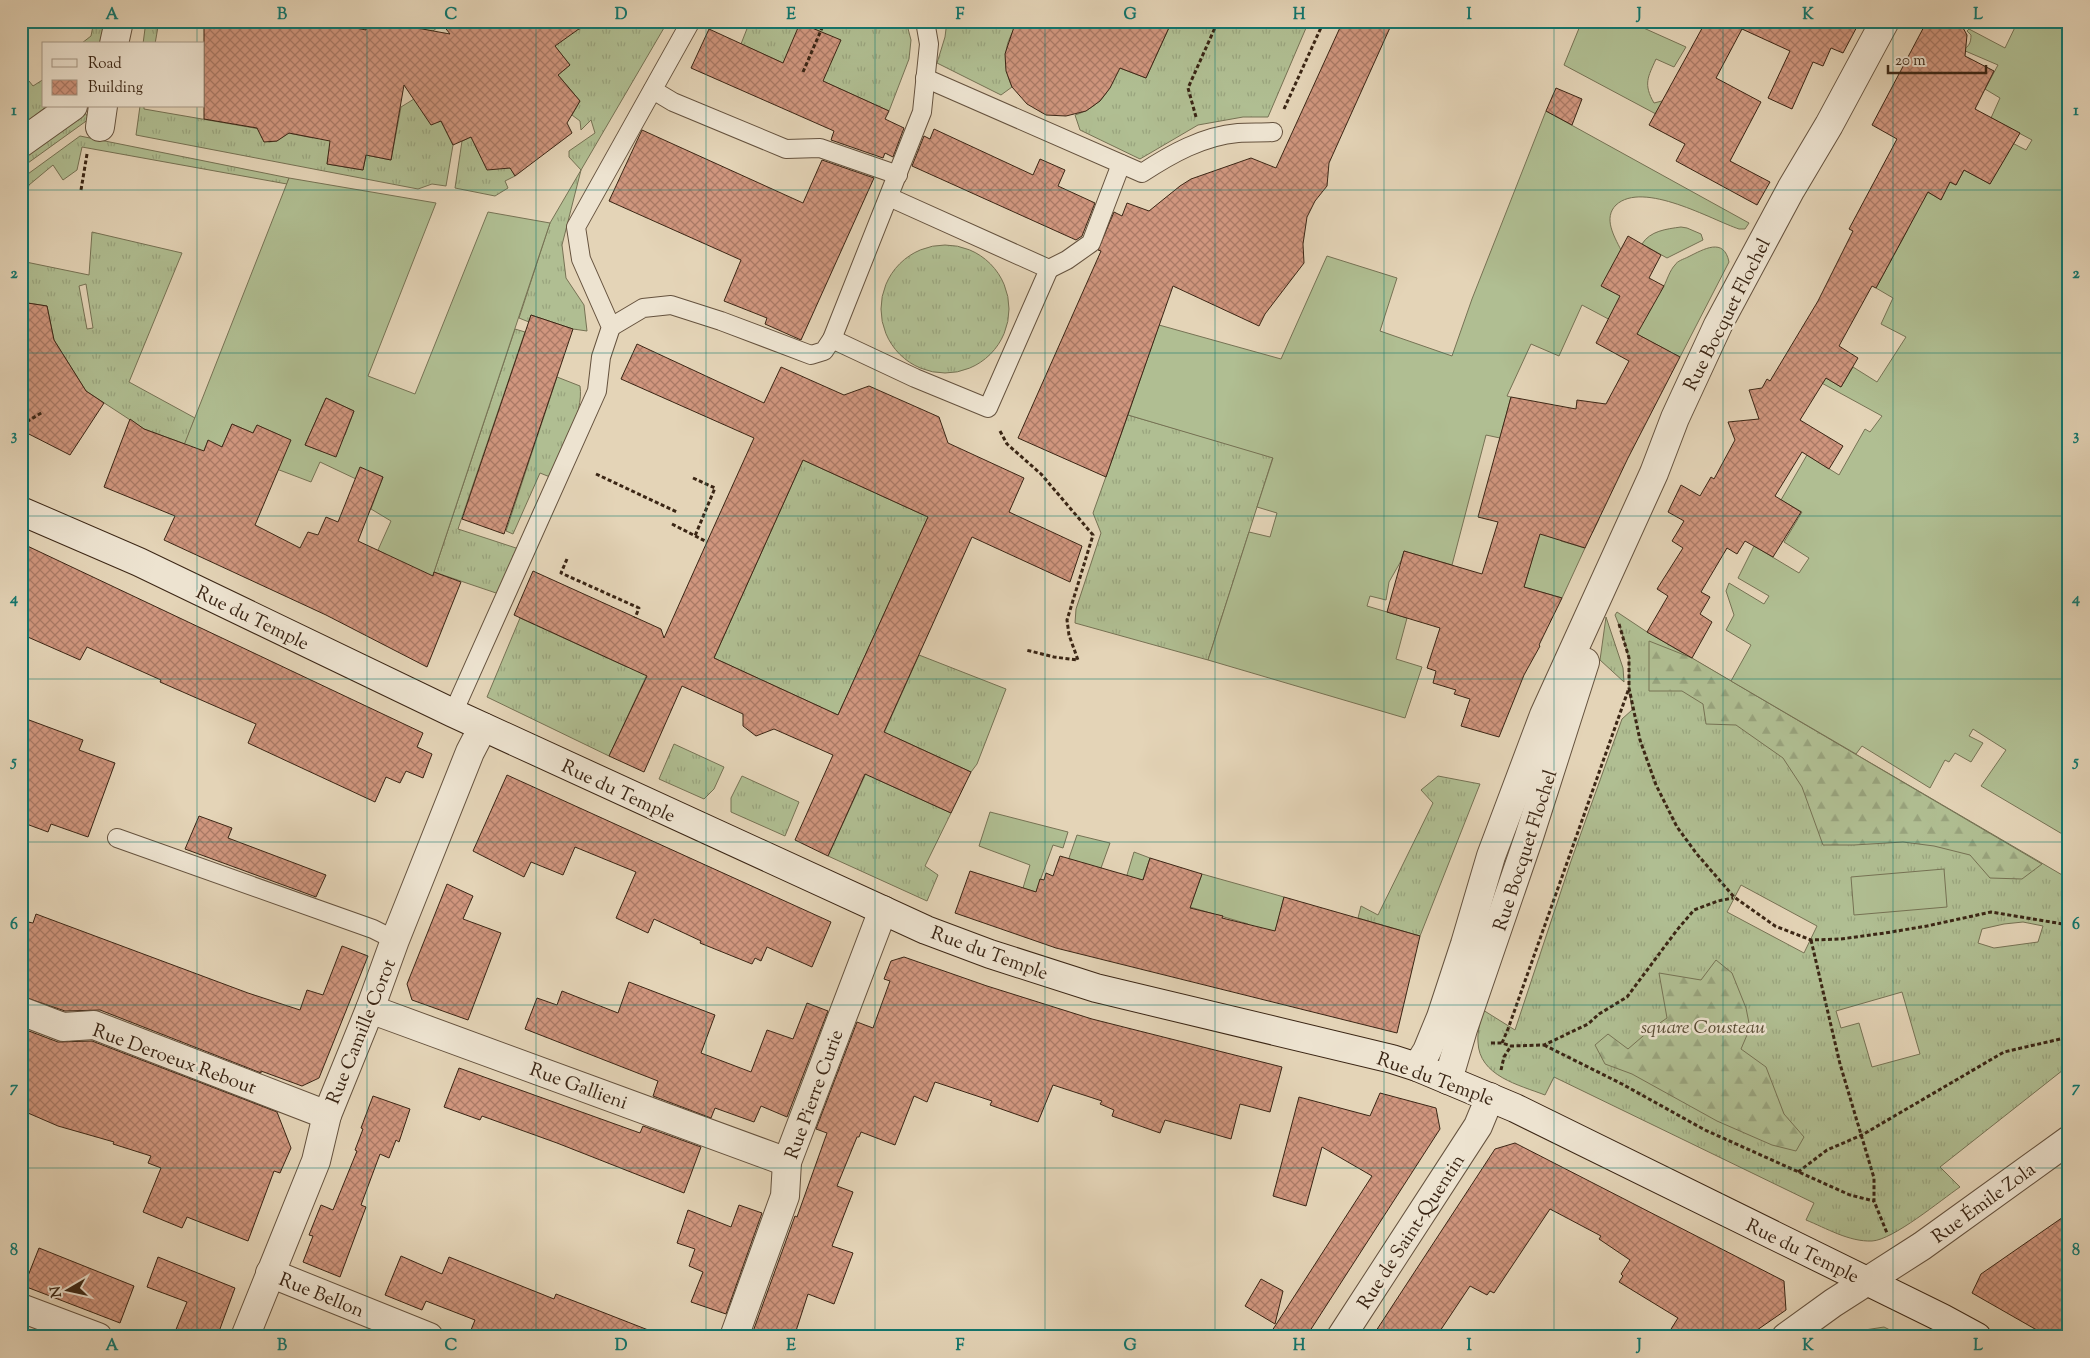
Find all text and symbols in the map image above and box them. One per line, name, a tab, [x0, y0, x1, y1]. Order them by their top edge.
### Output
text: A	[106, 4, 119, 27]
text: B	[277, 4, 287, 27]
text: C	[445, 4, 458, 27]
text: D	[615, 4, 628, 27]
text: E	[786, 4, 796, 27]
text: F	[956, 4, 965, 27]
text: G	[1123, 4, 1137, 27]
text: H	[1293, 4, 1306, 27]
text: I	[1466, 4, 1472, 27]
text: J	[1635, 4, 1642, 27]
text: K	[1802, 4, 1814, 27]
text: L	[1973, 4, 1983, 27]
legend	[42, 42, 205, 108]
scale bar	[1888, 42, 1985, 74]
text: 20 m	[1895, 51, 1926, 72]
text: Road	[88, 54, 122, 75]
text: Building	[88, 78, 143, 99]
text: 1	[11, 100, 17, 123]
text: 1	[2073, 100, 2079, 123]
street label: Rue Bocquet Flochel	[1678, 234, 1778, 396]
text: 2	[10, 263, 18, 286]
text: 2	[2072, 263, 2080, 286]
text: 3	[11, 425, 18, 448]
text: 3	[2073, 425, 2080, 448]
street label: Rue du Temple	[191, 580, 313, 658]
text: 4	[9, 588, 18, 611]
text: 4	[2071, 588, 2080, 611]
text: 5	[9, 751, 17, 774]
text: 5	[2071, 751, 2079, 774]
street label: Rue du Temple	[557, 754, 679, 831]
street label: Rue Bocquet Flochel	[1488, 767, 1565, 935]
text: 6	[10, 914, 18, 937]
text: 6	[2072, 914, 2080, 937]
street label: Rue du Temple	[927, 921, 1052, 988]
street label: Rue Camille Corot	[321, 955, 404, 1109]
park label: square Cousteau	[1641, 1015, 1765, 1042]
street label: Rue Deroeux Rebout	[88, 1018, 260, 1103]
street label: Rue Pierre Curie	[779, 1026, 851, 1163]
street label: Rue du Temple	[1373, 1047, 1498, 1114]
street label: Rue Gallieni	[525, 1057, 631, 1118]
text: 7	[10, 1077, 19, 1100]
text: 7	[2072, 1077, 2081, 1100]
street label: Rue de Saint-Quentin	[1352, 1150, 1472, 1315]
street label: Rue Émile Zola	[1927, 1157, 2042, 1251]
street label: Rue du Temple	[1741, 1213, 1863, 1291]
text: 8	[10, 1240, 18, 1263]
text: 8	[2072, 1240, 2080, 1263]
north arrow	[42, 1266, 92, 1316]
street label: Rue Bellon	[274, 1267, 368, 1326]
text: N	[46, 1285, 68, 1299]
text: A	[106, 1335, 119, 1358]
text: B	[277, 1335, 287, 1358]
text: C	[445, 1335, 458, 1358]
text: D	[615, 1335, 628, 1358]
text: E	[786, 1335, 796, 1358]
text: F	[956, 1335, 965, 1358]
text: G	[1123, 1335, 1137, 1358]
text: H	[1293, 1335, 1306, 1358]
text: I	[1466, 1335, 1472, 1358]
text: J	[1635, 1335, 1642, 1358]
text: K	[1802, 1335, 1814, 1358]
text: L	[1973, 1335, 1983, 1358]

